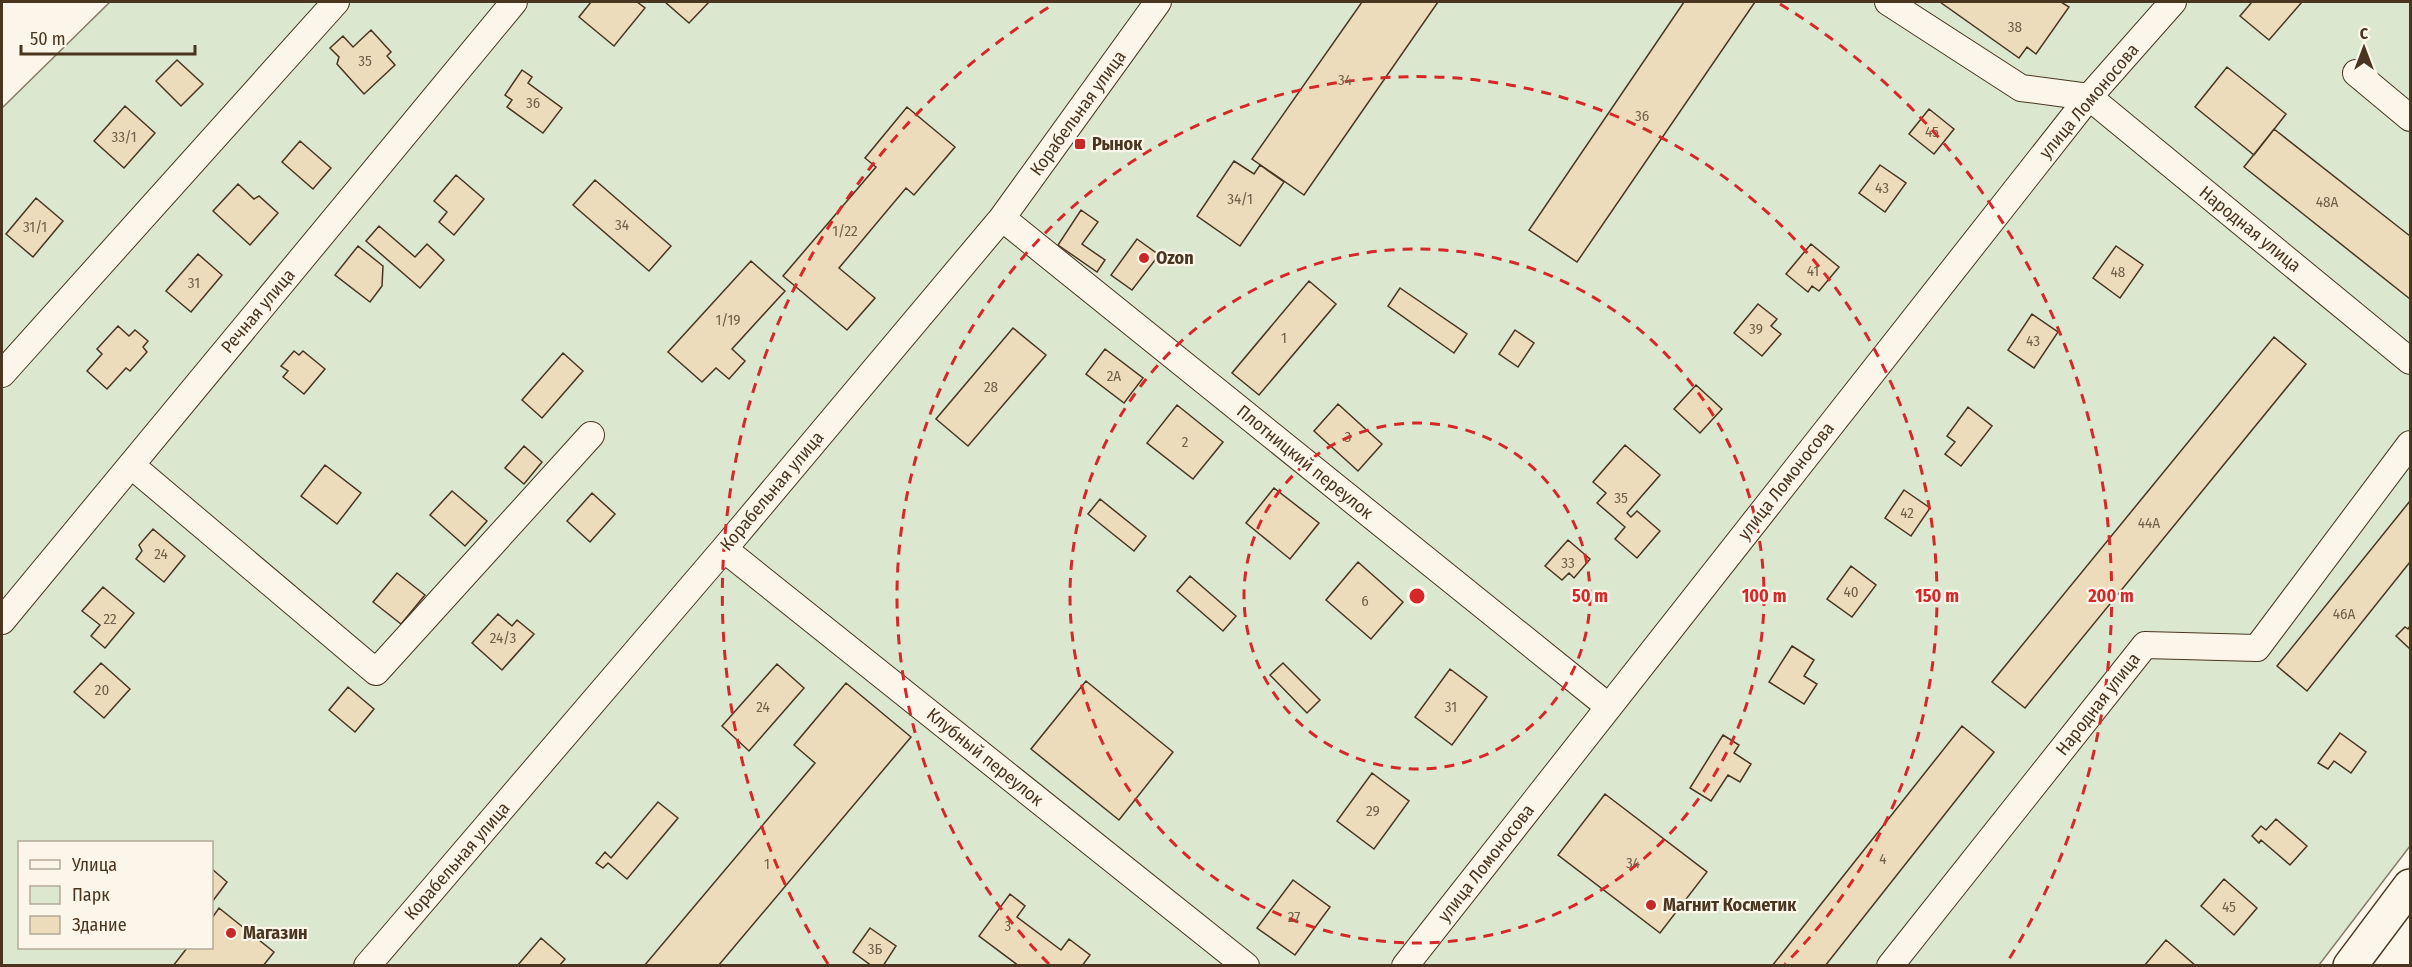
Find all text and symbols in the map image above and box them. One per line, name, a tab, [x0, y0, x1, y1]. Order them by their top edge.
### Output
scale bar	[21, 18, 195, 56]
house number: 38	[2008, 18, 2022, 36]
north arrow	[2334, 18, 2394, 78]
text: С	[2360, 24, 2369, 43]
text: 50 m	[30, 28, 66, 50]
street label: улица Ломоносова	[2034, 39, 2144, 163]
street label: Корабельная улица	[1025, 46, 1131, 180]
house number: 35	[358, 52, 372, 70]
house number: 34	[1338, 71, 1352, 89]
house number: 36	[526, 94, 540, 112]
house number: 36	[1635, 107, 1649, 125]
house number: 45	[1925, 123, 1939, 141]
house number: 33/1	[111, 128, 137, 146]
place label: Рынок	[1092, 133, 1143, 155]
marker: Рынок	[1073, 137, 1087, 151]
house number: 43	[1875, 179, 1889, 197]
street label: Народная улица	[2195, 181, 2305, 277]
house number: 34/1	[1227, 190, 1253, 208]
house number: 48А	[2316, 193, 2338, 211]
house number: 34	[615, 216, 629, 234]
house number: 31/1	[23, 218, 47, 236]
house number: 1/22	[832, 222, 858, 240]
place label: Ozon	[1156, 247, 1194, 269]
marker: Ozon	[1137, 251, 1151, 265]
house number: 41	[1807, 262, 1819, 280]
house number: 48	[2111, 263, 2125, 281]
street label: Речная улица	[216, 264, 300, 358]
house number: 31	[188, 274, 200, 292]
house number: 1/19	[715, 311, 741, 329]
house number: 39	[1749, 320, 1763, 338]
house number: 1	[1281, 329, 1287, 347]
house number: 43	[2026, 332, 2040, 350]
house number: 2А	[1107, 367, 1121, 385]
house number: 28	[984, 378, 998, 396]
street label: Плотницкий переулок	[1232, 400, 1378, 524]
street label: улица Ломоносова	[1733, 418, 1839, 544]
street label: Корабельная улица	[716, 427, 829, 555]
house number: 3	[1345, 428, 1352, 446]
house number: 2	[1182, 433, 1189, 451]
house number: 35	[1614, 489, 1628, 507]
house number: 42	[1900, 504, 1914, 522]
house number: 44А	[2138, 514, 2160, 532]
house number: 24	[154, 545, 168, 563]
house number: 33	[1561, 554, 1575, 572]
house number: 40	[1843, 583, 1859, 601]
text: 50 m	[1572, 585, 1608, 607]
text: 100 m	[1742, 585, 1786, 607]
text: 150 m	[1915, 585, 1959, 607]
text: 200 m	[2087, 585, 2134, 607]
centre of rings	[1407, 586, 1427, 606]
house number: 6	[1361, 592, 1369, 610]
house number: 46А	[2333, 605, 2355, 623]
house number: 22	[103, 610, 117, 628]
house number: 24/3	[490, 629, 517, 647]
street label: Народная улица	[2051, 648, 2145, 760]
house number: 20	[95, 681, 109, 699]
house number: 24	[756, 698, 770, 716]
house number: 31	[1445, 698, 1457, 716]
street label: Клубный переулок	[922, 703, 1048, 811]
street label: Корабельная улица	[400, 797, 514, 925]
street label: улица Ломоносова	[1433, 800, 1539, 926]
house number: 29	[1366, 802, 1380, 820]
legend	[18, 841, 213, 949]
house number: 4	[1879, 850, 1887, 868]
text: Улица	[71, 854, 117, 876]
house number: 34	[1626, 854, 1640, 872]
house number: 1	[764, 855, 770, 873]
text: Парк	[72, 884, 110, 906]
place label: Магнит Косметик	[1663, 894, 1797, 916]
marker: Магнит Косметик	[1644, 898, 1658, 912]
house number: 45	[2222, 898, 2236, 916]
house number: 27	[1288, 908, 1300, 926]
text: Здание	[72, 914, 127, 936]
house number: 3	[1005, 917, 1012, 935]
place label: Магазин	[243, 922, 308, 944]
marker: Магазин	[224, 926, 238, 940]
house number: 3Б	[868, 940, 882, 958]

